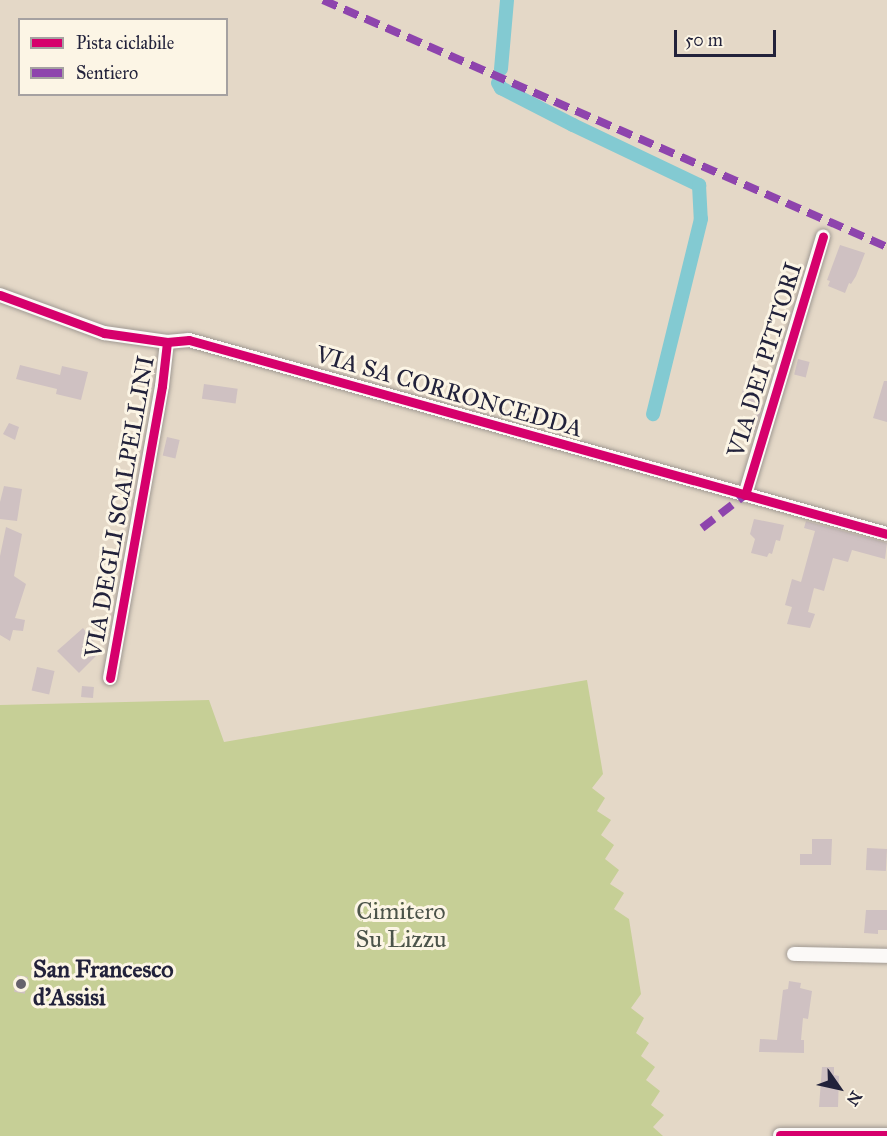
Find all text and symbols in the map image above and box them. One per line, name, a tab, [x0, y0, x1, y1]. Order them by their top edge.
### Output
legend	[18, 18, 228, 96]
scale bar	[677, 18, 779, 56]
text: 50 m	[685, 29, 723, 51]
text: Pista ciclabile	[76, 32, 174, 54]
text: Sentiero	[76, 62, 138, 84]
street label: VIA DEI PITTORI	[722, 259, 808, 461]
street label: VIA SA CORRONCEDDA	[312, 340, 586, 444]
street label: VIA DEGLI SCALPELLINI	[79, 354, 161, 660]
park label: Cimitero Su Lizzu	[355, 898, 447, 954]
place label: San Francesco d'Assisi	[33, 956, 174, 1012]
marker: San Francesco d'Assisi	[14, 977, 28, 991]
north arrow	[809, 1058, 869, 1118]
text: N	[843, 1087, 866, 1109]

